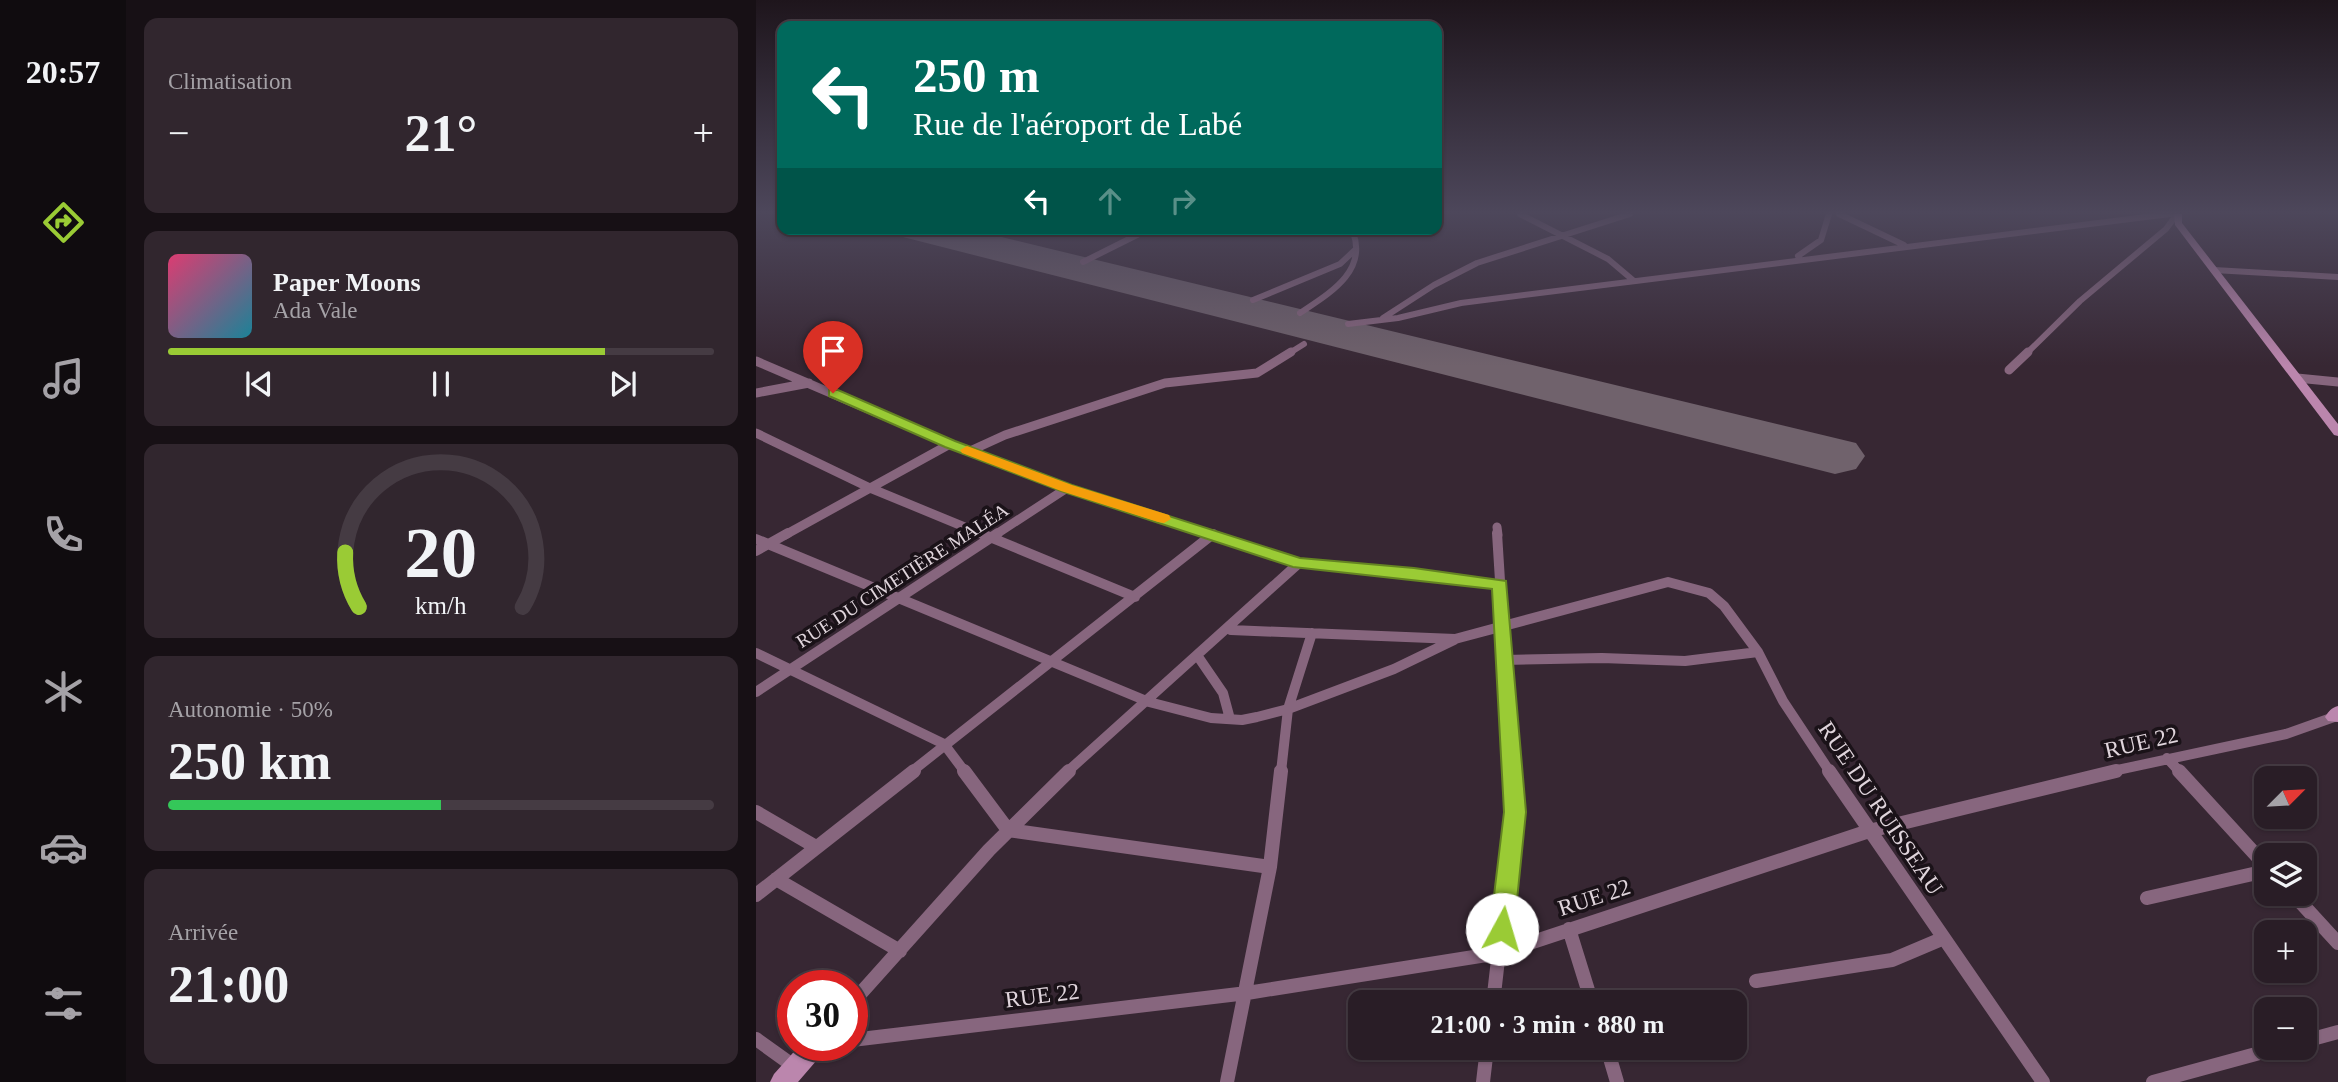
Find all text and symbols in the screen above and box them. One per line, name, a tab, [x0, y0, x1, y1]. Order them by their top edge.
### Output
text: 250 m	[913, 48, 1040, 103]
icon: left	[798, 49, 889, 140]
text: 20:57	[26, 54, 100, 90]
text: Climatisation	[168, 69, 292, 94]
text: 21°	[405, 105, 477, 162]
text: Rue de l'aéroport de Labé	[913, 106, 1242, 142]
text: −	[168, 112, 189, 154]
text: +	[693, 112, 714, 154]
icon: left	[1018, 182, 1056, 220]
icon: ahead	[1091, 182, 1129, 220]
icon: right	[1164, 182, 1202, 220]
icon: directions	[39, 198, 88, 247]
text: Paper Moons	[273, 268, 421, 297]
text: Ada Vale	[273, 298, 358, 323]
pin	[803, 321, 863, 393]
icon: arrive	[814, 332, 852, 370]
icon: music	[39, 354, 88, 403]
icon: previous	[240, 365, 278, 403]
icon: pause	[422, 365, 460, 403]
icon: next	[604, 365, 642, 403]
street label: RUE DU CIMETIÈRE MALÉA	[792, 499, 1012, 652]
icon: phone	[39, 510, 88, 559]
text: 20	[405, 512, 477, 593]
text: km/h	[415, 592, 467, 619]
icon: climate	[39, 667, 88, 716]
text: Autonomie · 50%	[168, 697, 333, 722]
street label: RUE DU RUISSEAU	[1813, 717, 1948, 900]
street label: RUE 22	[2102, 722, 2180, 763]
text: 250 km	[168, 733, 331, 790]
north arrow	[2254, 766, 2317, 830]
map controls	[2254, 766, 2317, 1060]
icon: car	[39, 823, 88, 872]
button: layers	[2254, 843, 2317, 906]
street label: RUE 22	[1555, 874, 1634, 921]
position arrow	[1465, 892, 1539, 966]
text: Arrivée	[168, 920, 238, 945]
button: +	[2254, 920, 2317, 983]
text: 21:00	[168, 956, 289, 1013]
speed limit sign: 30	[777, 970, 868, 1061]
icon: filters	[39, 979, 88, 1028]
street label: RUE 22	[1003, 979, 1081, 1012]
button: −	[2254, 997, 2317, 1060]
text: 21:00 · 3 min · 880 m	[1431, 1010, 1665, 1039]

